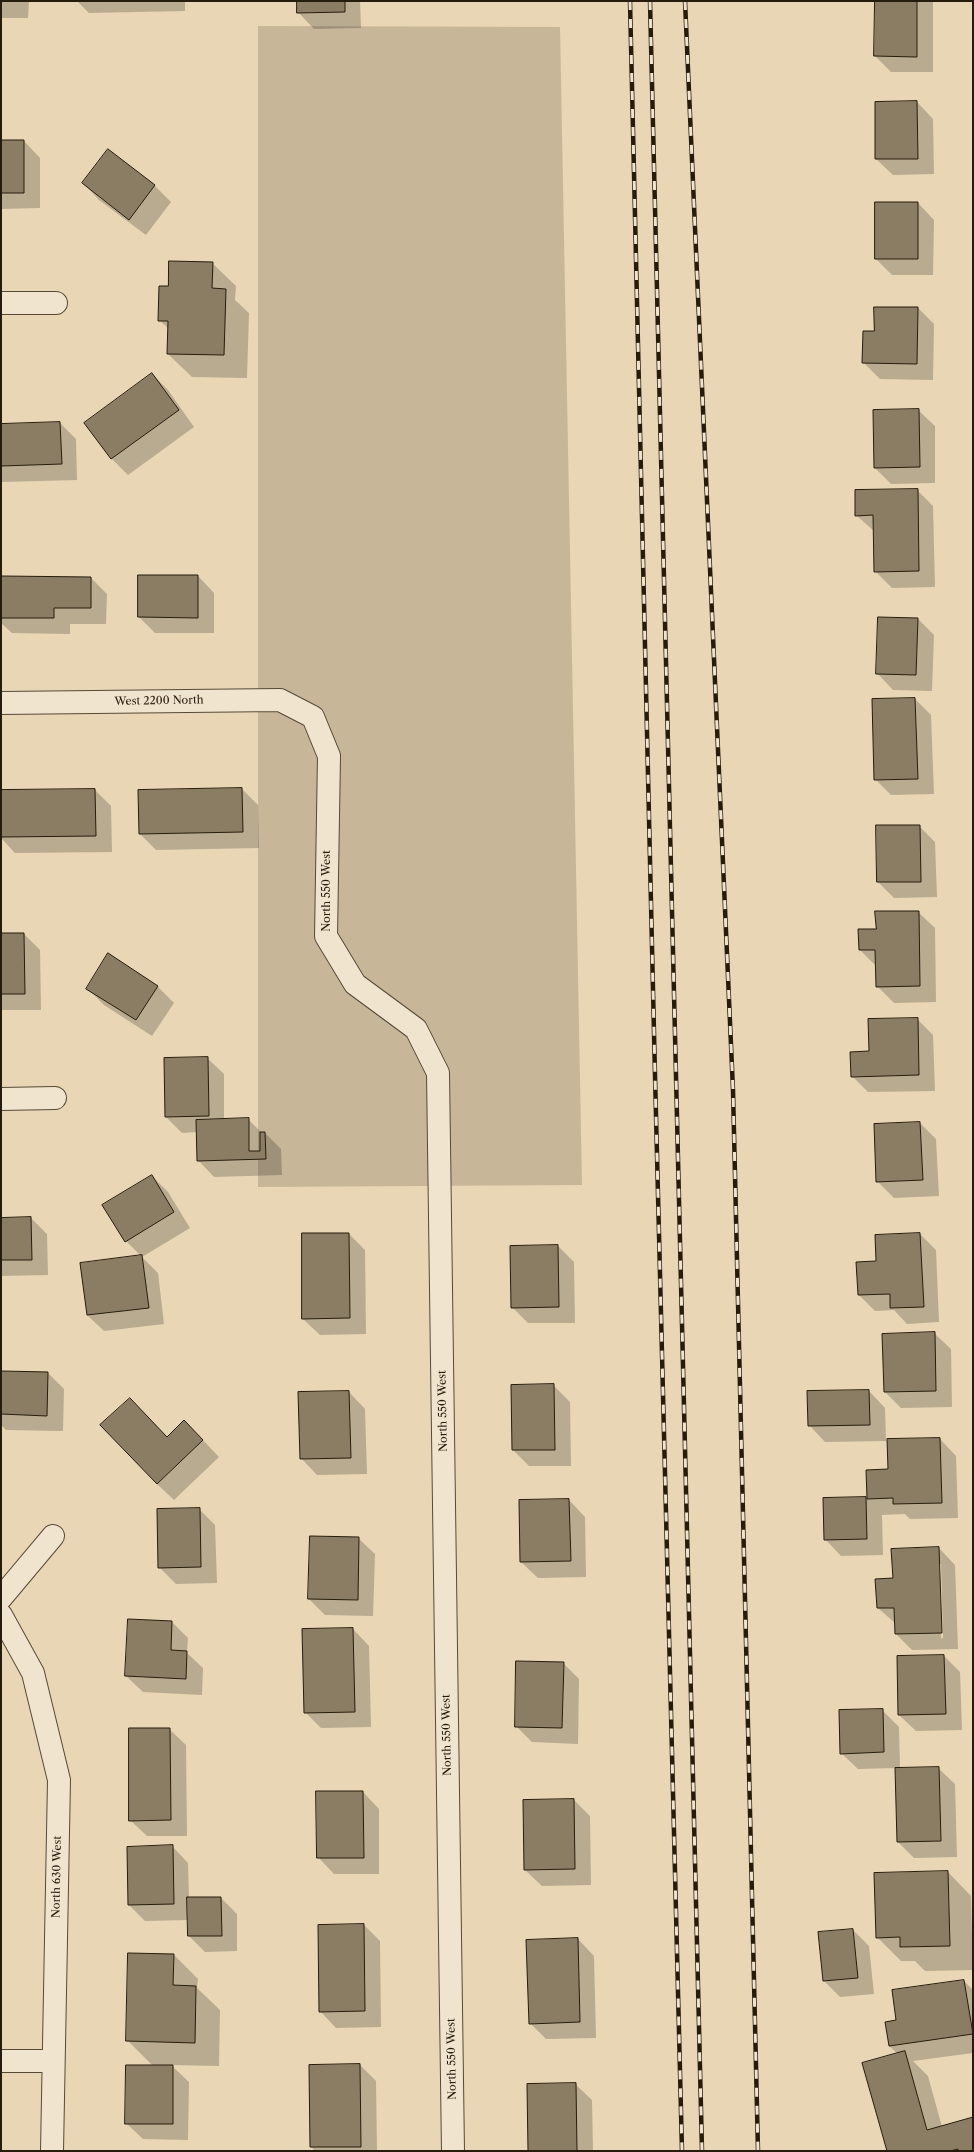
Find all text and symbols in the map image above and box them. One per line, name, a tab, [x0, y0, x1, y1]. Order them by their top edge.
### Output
street label: West 2200 North	[114, 694, 204, 708]
street label: North 550 West	[320, 850, 334, 932]
street label: North 550 West	[436, 1370, 450, 1452]
street label: North 550 West	[440, 1694, 454, 1776]
street label: North 630 West	[50, 1836, 64, 1918]
street label: North 550 West	[445, 2018, 459, 2100]

